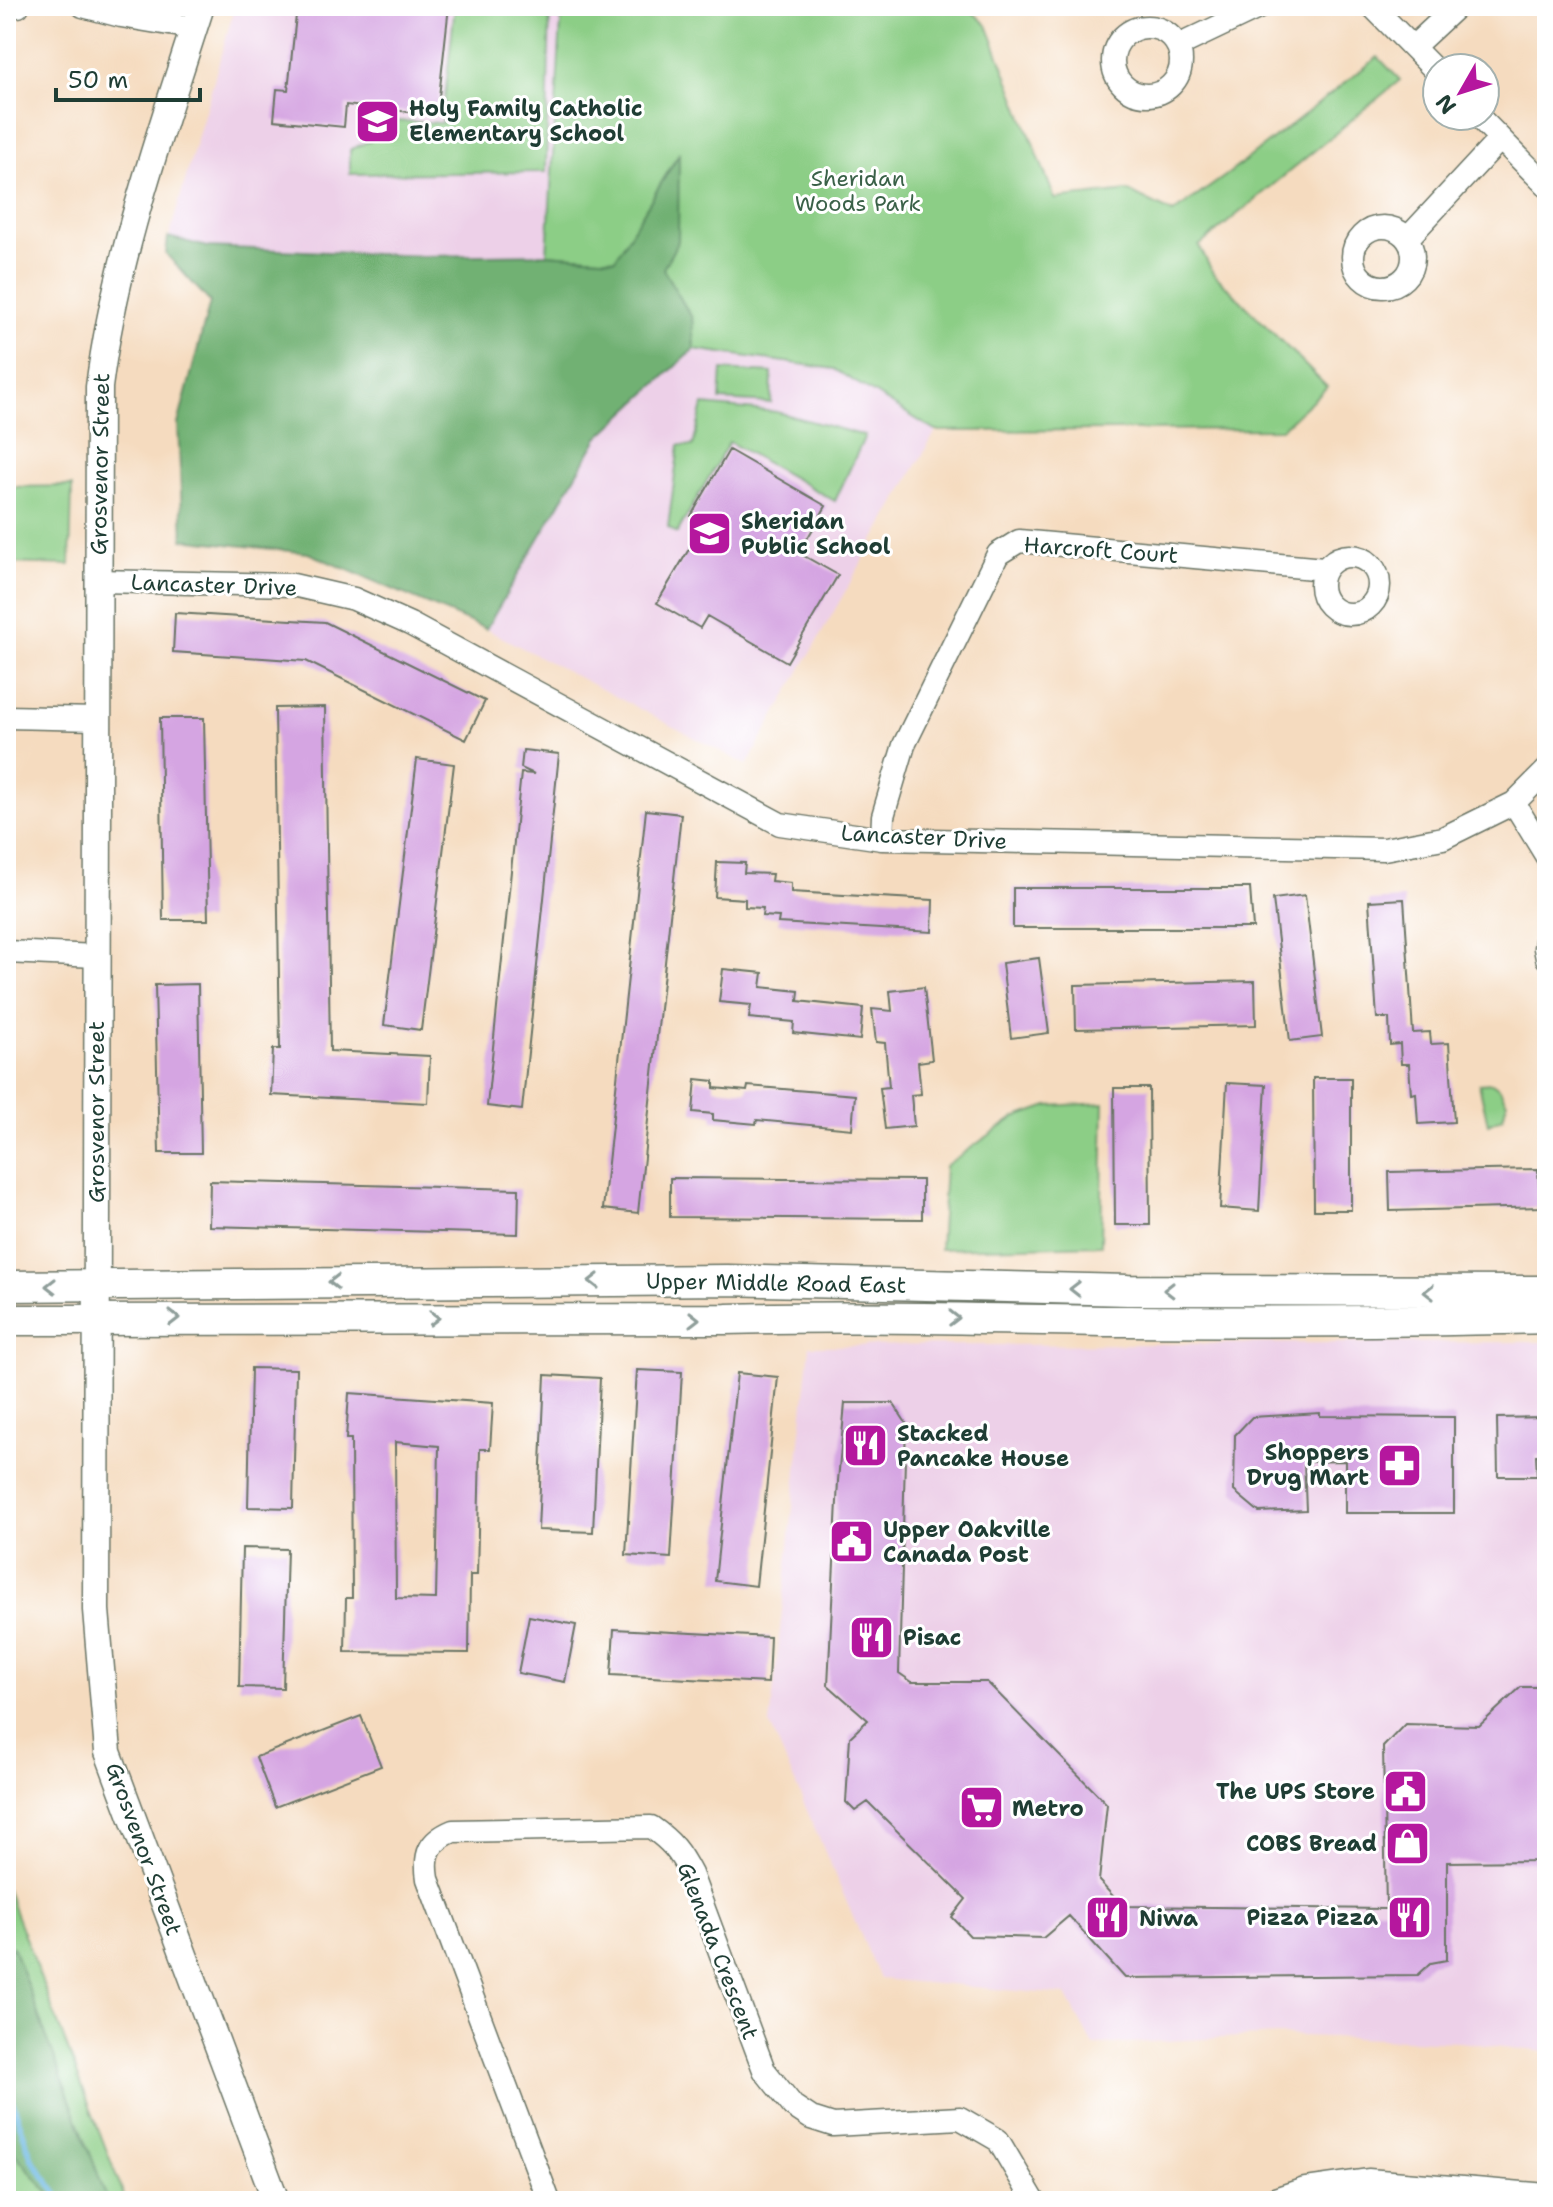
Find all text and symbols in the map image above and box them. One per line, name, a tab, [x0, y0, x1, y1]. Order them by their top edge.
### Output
scale bar	[56, 52, 200, 102]
north arrow	[1421, 52, 1501, 132]
text: 50 m	[68, 64, 128, 96]
text: N	[1429, 88, 1463, 120]
place label: Holy Family Catholic Elementary School	[409, 94, 643, 148]
school or university icon: Holy Family Catholic Elementary School	[354, 97, 402, 145]
park label: Sheridan Woods Park	[795, 164, 921, 218]
street label: Grosvenor Street	[84, 373, 116, 555]
place label: Sheridan Public School	[741, 507, 891, 561]
school or university icon: Sheridan Public School	[686, 510, 734, 558]
street label: Harcroft Court	[1023, 530, 1179, 570]
street label: Lancaster Drive	[130, 568, 298, 602]
street label: Lancaster Drive	[840, 818, 1008, 856]
street label: Grosvenor Street	[82, 1021, 111, 1203]
street label: Upper Middle Road East	[646, 1266, 906, 1300]
one-way arrow	[587, 1272, 600, 1290]
one-way arrow	[327, 1273, 340, 1291]
one-way arrow	[44, 1277, 57, 1295]
one-way arrow	[1068, 1280, 1081, 1297]
one-way arrow	[1162, 1281, 1175, 1299]
one-way arrow	[1422, 1283, 1435, 1300]
one-way arrow	[168, 1309, 181, 1327]
one-way arrow	[428, 1309, 441, 1327]
one-way arrow	[948, 1309, 961, 1327]
one-way arrow	[688, 1310, 701, 1328]
place label: Stacked Pancake House	[897, 1419, 1069, 1473]
restaurant icon: Stacked Pancake House	[842, 1422, 890, 1470]
place label: Shoppers Drug Mart	[1246, 1438, 1369, 1492]
pharmacy icon: Shoppers Drug Mart	[1376, 1441, 1424, 1489]
place label: Upper Oakville Canada Post	[883, 1515, 1051, 1569]
public building icon: Upper Oakville Canada Post	[828, 1518, 876, 1566]
restaurant icon: Pisac	[848, 1613, 896, 1661]
place label: Pisac	[903, 1623, 961, 1652]
street label: Grosvenor Street	[99, 1758, 189, 1940]
public building icon: The UPS Store	[1382, 1767, 1430, 1815]
place label: The UPS Store	[1216, 1777, 1375, 1806]
supermarket icon: Metro	[957, 1784, 1005, 1832]
place label: Metro	[1012, 1794, 1084, 1823]
shop icon: COBS Bread	[1384, 1819, 1432, 1867]
place label: COBS Bread	[1246, 1829, 1377, 1858]
street label: Glenada Crescent	[671, 1858, 765, 2044]
restaurant icon: Pizza Pizza	[1385, 1893, 1433, 1941]
restaurant icon: Niwa	[1084, 1894, 1132, 1942]
place label: Pizza Pizza	[1246, 1903, 1378, 1932]
place label: Niwa	[1139, 1904, 1198, 1933]

